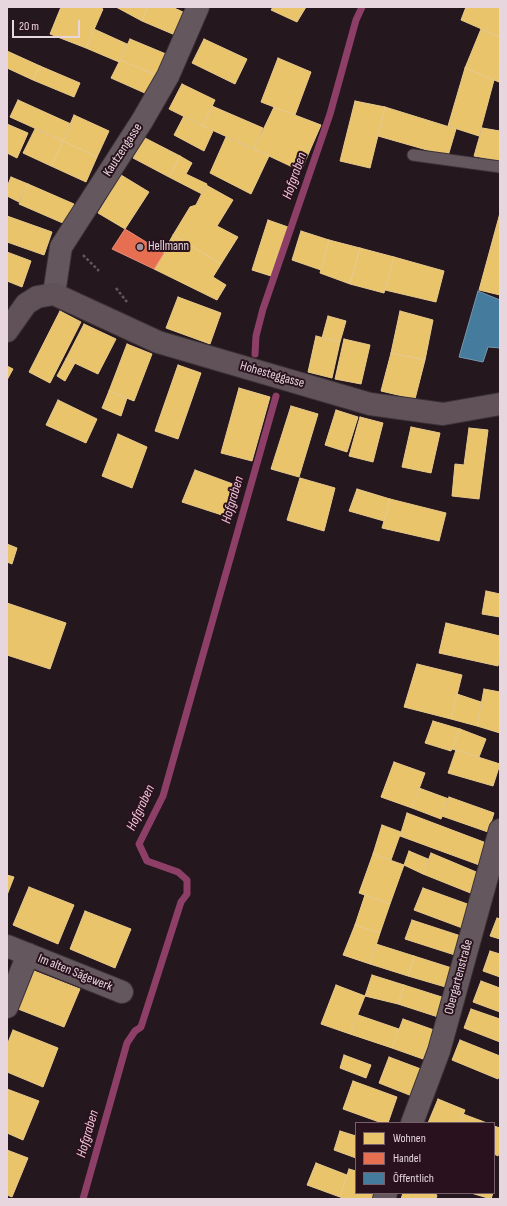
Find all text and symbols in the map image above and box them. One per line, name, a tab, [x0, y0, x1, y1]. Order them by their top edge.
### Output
scale bar	[14, 12, 82, 38]
text: 20 m	[19, 19, 39, 34]
street label: Kautzengasse	[100, 121, 146, 179]
water label: Hofgraben	[279, 150, 311, 202]
place label: Hellmann	[148, 239, 189, 255]
marker: Hellmann	[135, 242, 145, 252]
street label: Hohesteggasse	[238, 358, 306, 392]
water label: Hofgraben	[218, 474, 248, 526]
water label: Hofgraben	[123, 783, 159, 833]
street label: Obergartenstraße	[442, 938, 476, 1016]
street label: Im alten Sägewerk	[35, 951, 115, 995]
water label: Hofgraben	[73, 1108, 103, 1160]
legend	[355, 1122, 495, 1194]
text: Wohnen	[393, 1131, 426, 1146]
text: Handel	[393, 1151, 421, 1166]
text: Öffentlich	[393, 1171, 434, 1186]

